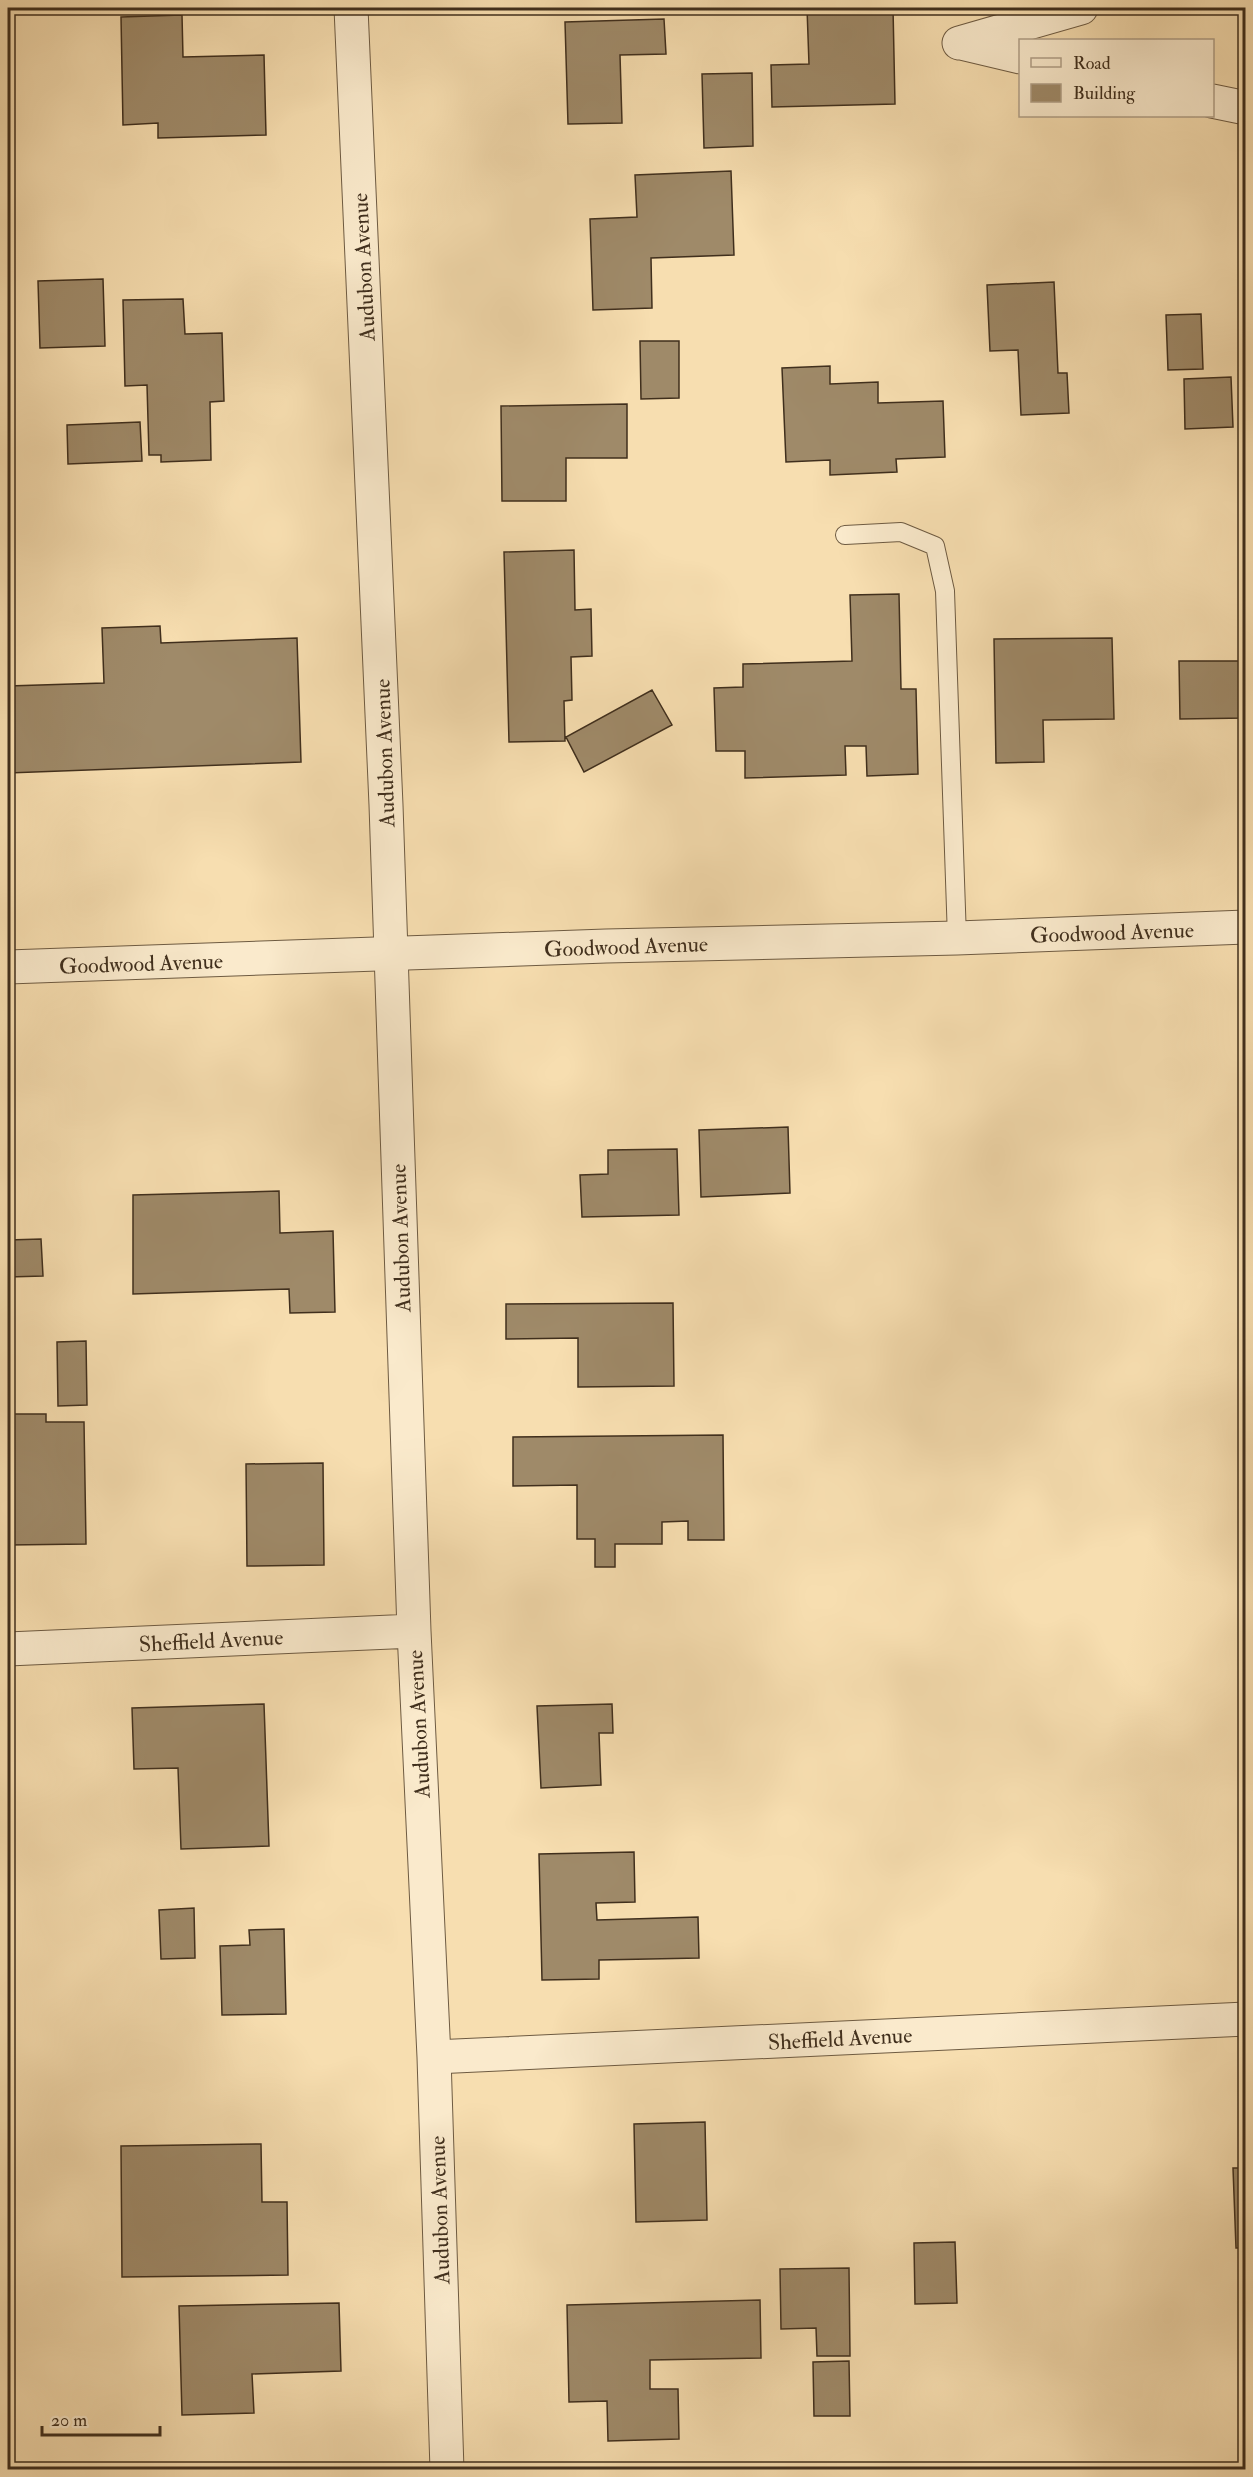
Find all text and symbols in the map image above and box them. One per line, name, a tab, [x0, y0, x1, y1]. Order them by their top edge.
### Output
legend	[1019, 39, 1214, 117]
text: Road	[1073, 52, 1111, 75]
text: Building	[1073, 82, 1136, 105]
street label: Audubon Avenue	[346, 192, 382, 343]
street label: Audubon Avenue	[368, 678, 402, 829]
street label: Goodwood Avenue	[1030, 916, 1195, 950]
street label: Goodwood Avenue	[544, 930, 709, 964]
street label: Goodwood Avenue	[59, 947, 224, 981]
street label: Audubon Avenue	[384, 1163, 418, 1314]
street label: Sheffield Avenue	[138, 1623, 284, 1659]
street label: Audubon Avenue	[401, 1649, 437, 1800]
street label: Sheffield Avenue	[767, 2021, 913, 2057]
street label: Audubon Avenue	[423, 2135, 457, 2286]
scale bar	[42, 2399, 160, 2437]
text: 20 m	[51, 2409, 87, 2432]

